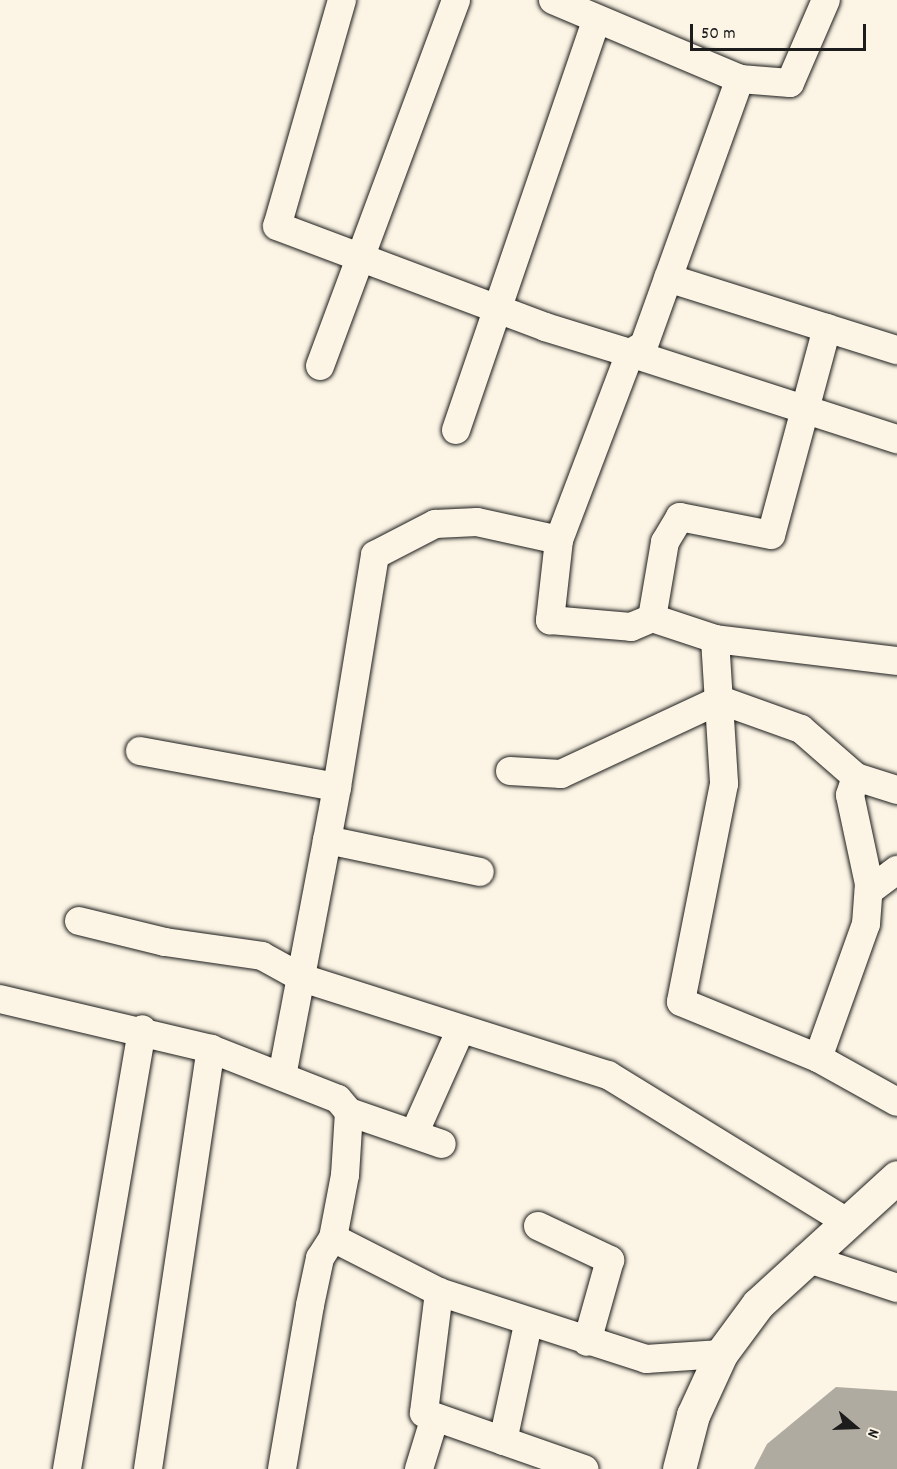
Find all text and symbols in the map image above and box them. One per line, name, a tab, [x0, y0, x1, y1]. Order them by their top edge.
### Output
scale bar	[693, 12, 868, 50]
text: 50 m	[701, 22, 736, 47]
north arrow	[825, 1397, 885, 1457]
text: N	[860, 1426, 885, 1441]

